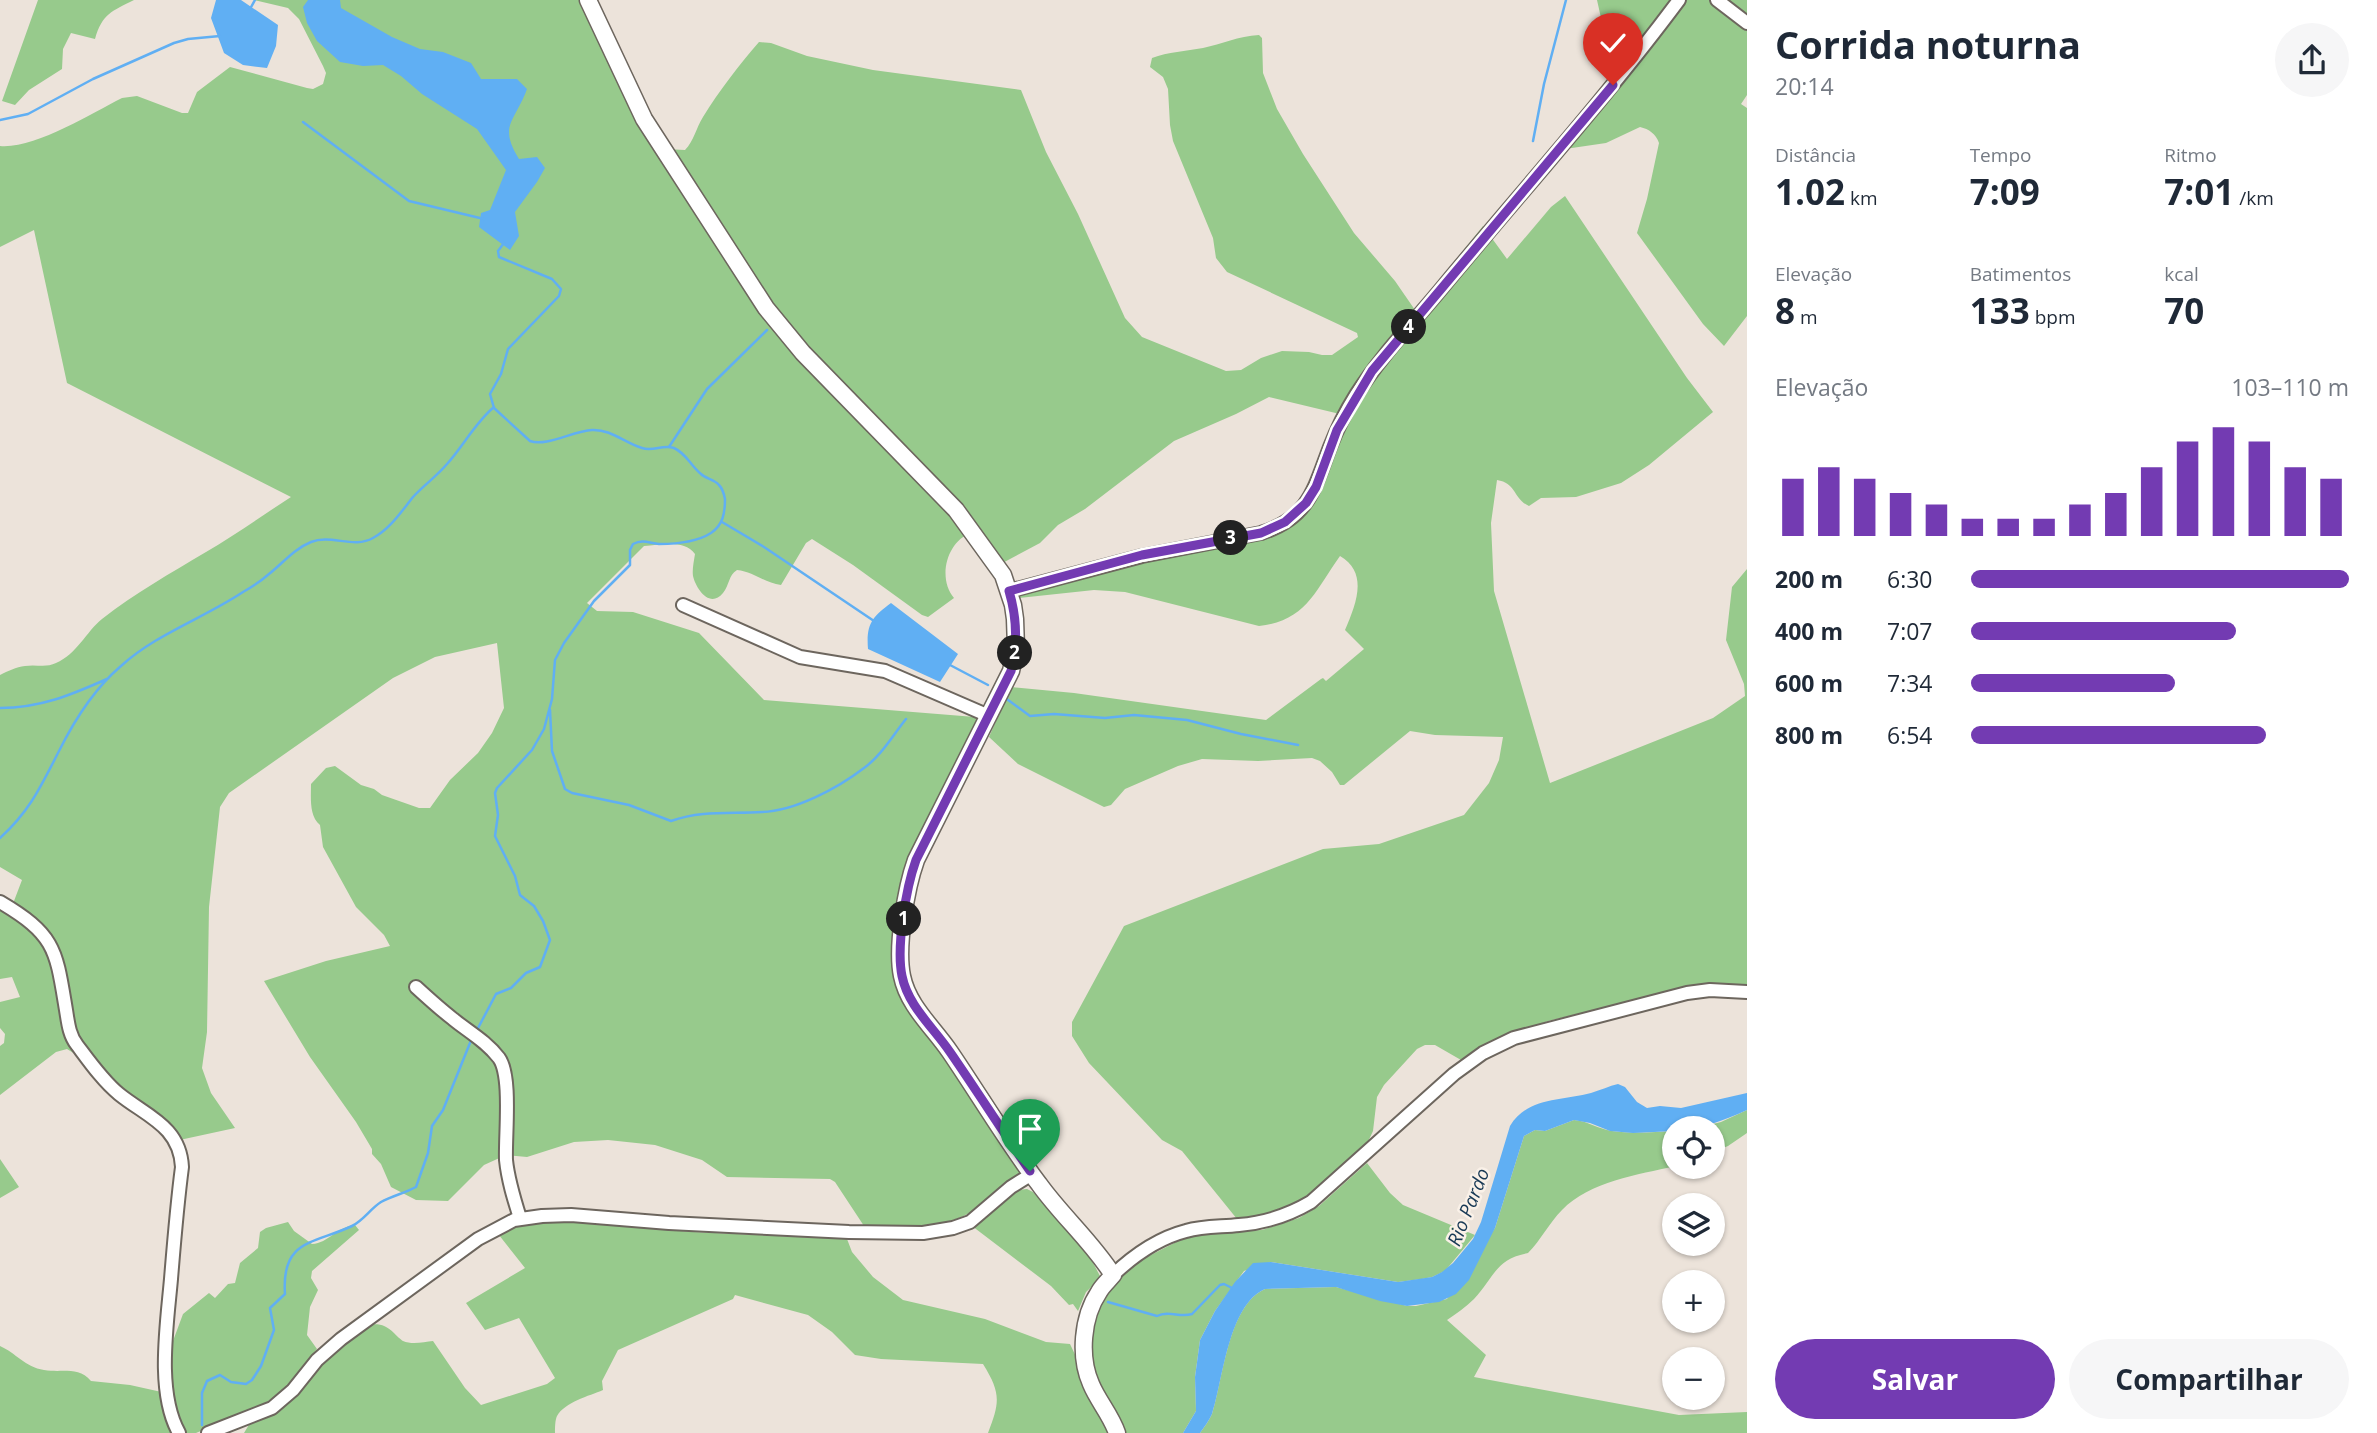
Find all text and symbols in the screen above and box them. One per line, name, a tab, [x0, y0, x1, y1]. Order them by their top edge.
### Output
pin	[1583, 13, 1643, 85]
text: Corrida noturna	[1775, 18, 2081, 70]
button: share	[2275, 23, 2349, 97]
icon: check	[1594, 24, 1632, 62]
text: 20:14	[1775, 70, 1834, 102]
text: Distância	[1775, 142, 1856, 168]
text: Tempo	[1970, 142, 2031, 168]
text: Ritmo	[2164, 142, 2217, 168]
text: 1.02	[1775, 168, 1845, 215]
text: 7:09	[1970, 168, 2040, 215]
text: 7:01	[2164, 168, 2234, 215]
text: km	[1845, 185, 1878, 211]
text: /km	[2234, 185, 2274, 211]
text: Elevação	[1775, 261, 1852, 287]
text: Batimentos	[1970, 261, 2071, 287]
text: kcal	[2164, 261, 2199, 287]
text: 8	[1775, 287, 1795, 334]
text: 133	[1970, 287, 2030, 334]
text: 70	[2164, 287, 2204, 334]
text: m	[1795, 304, 1818, 330]
text: bpm	[2030, 304, 2075, 330]
pin: 4	[1392, 310, 1426, 344]
text: 4	[1403, 313, 1414, 339]
text: Elevação	[1775, 371, 1868, 403]
text: 103–110 m	[2231, 371, 2349, 403]
pin: 3	[1214, 520, 1248, 556]
text: 3	[1225, 524, 1236, 550]
text: 200 m	[1775, 563, 1843, 595]
text: 6:30	[1887, 563, 1933, 595]
text: 400 m	[1775, 615, 1843, 647]
text: 7:07	[1887, 615, 1933, 647]
pin: 2	[998, 636, 1032, 670]
text: 2	[1009, 639, 1020, 665]
text: 600 m	[1775, 667, 1843, 699]
text: 7:34	[1887, 667, 1933, 699]
text: 800 m	[1775, 719, 1843, 751]
text: 6:54	[1887, 719, 1933, 751]
pin: 1	[886, 902, 922, 936]
text: 1	[898, 905, 909, 931]
pin	[1000, 1099, 1060, 1171]
icon: arrive	[1011, 1110, 1049, 1148]
map controls	[1662, 1116, 1725, 1410]
button: locate	[1662, 1116, 1725, 1179]
water label: Rio Pardo	[1441, 1164, 1495, 1250]
button: layers	[1662, 1193, 1725, 1256]
button: +	[1662, 1270, 1725, 1333]
button: Salvar	[1775, 1339, 2055, 1419]
button: Compartilhar	[2069, 1339, 2349, 1419]
button: −	[1662, 1347, 1725, 1410]

